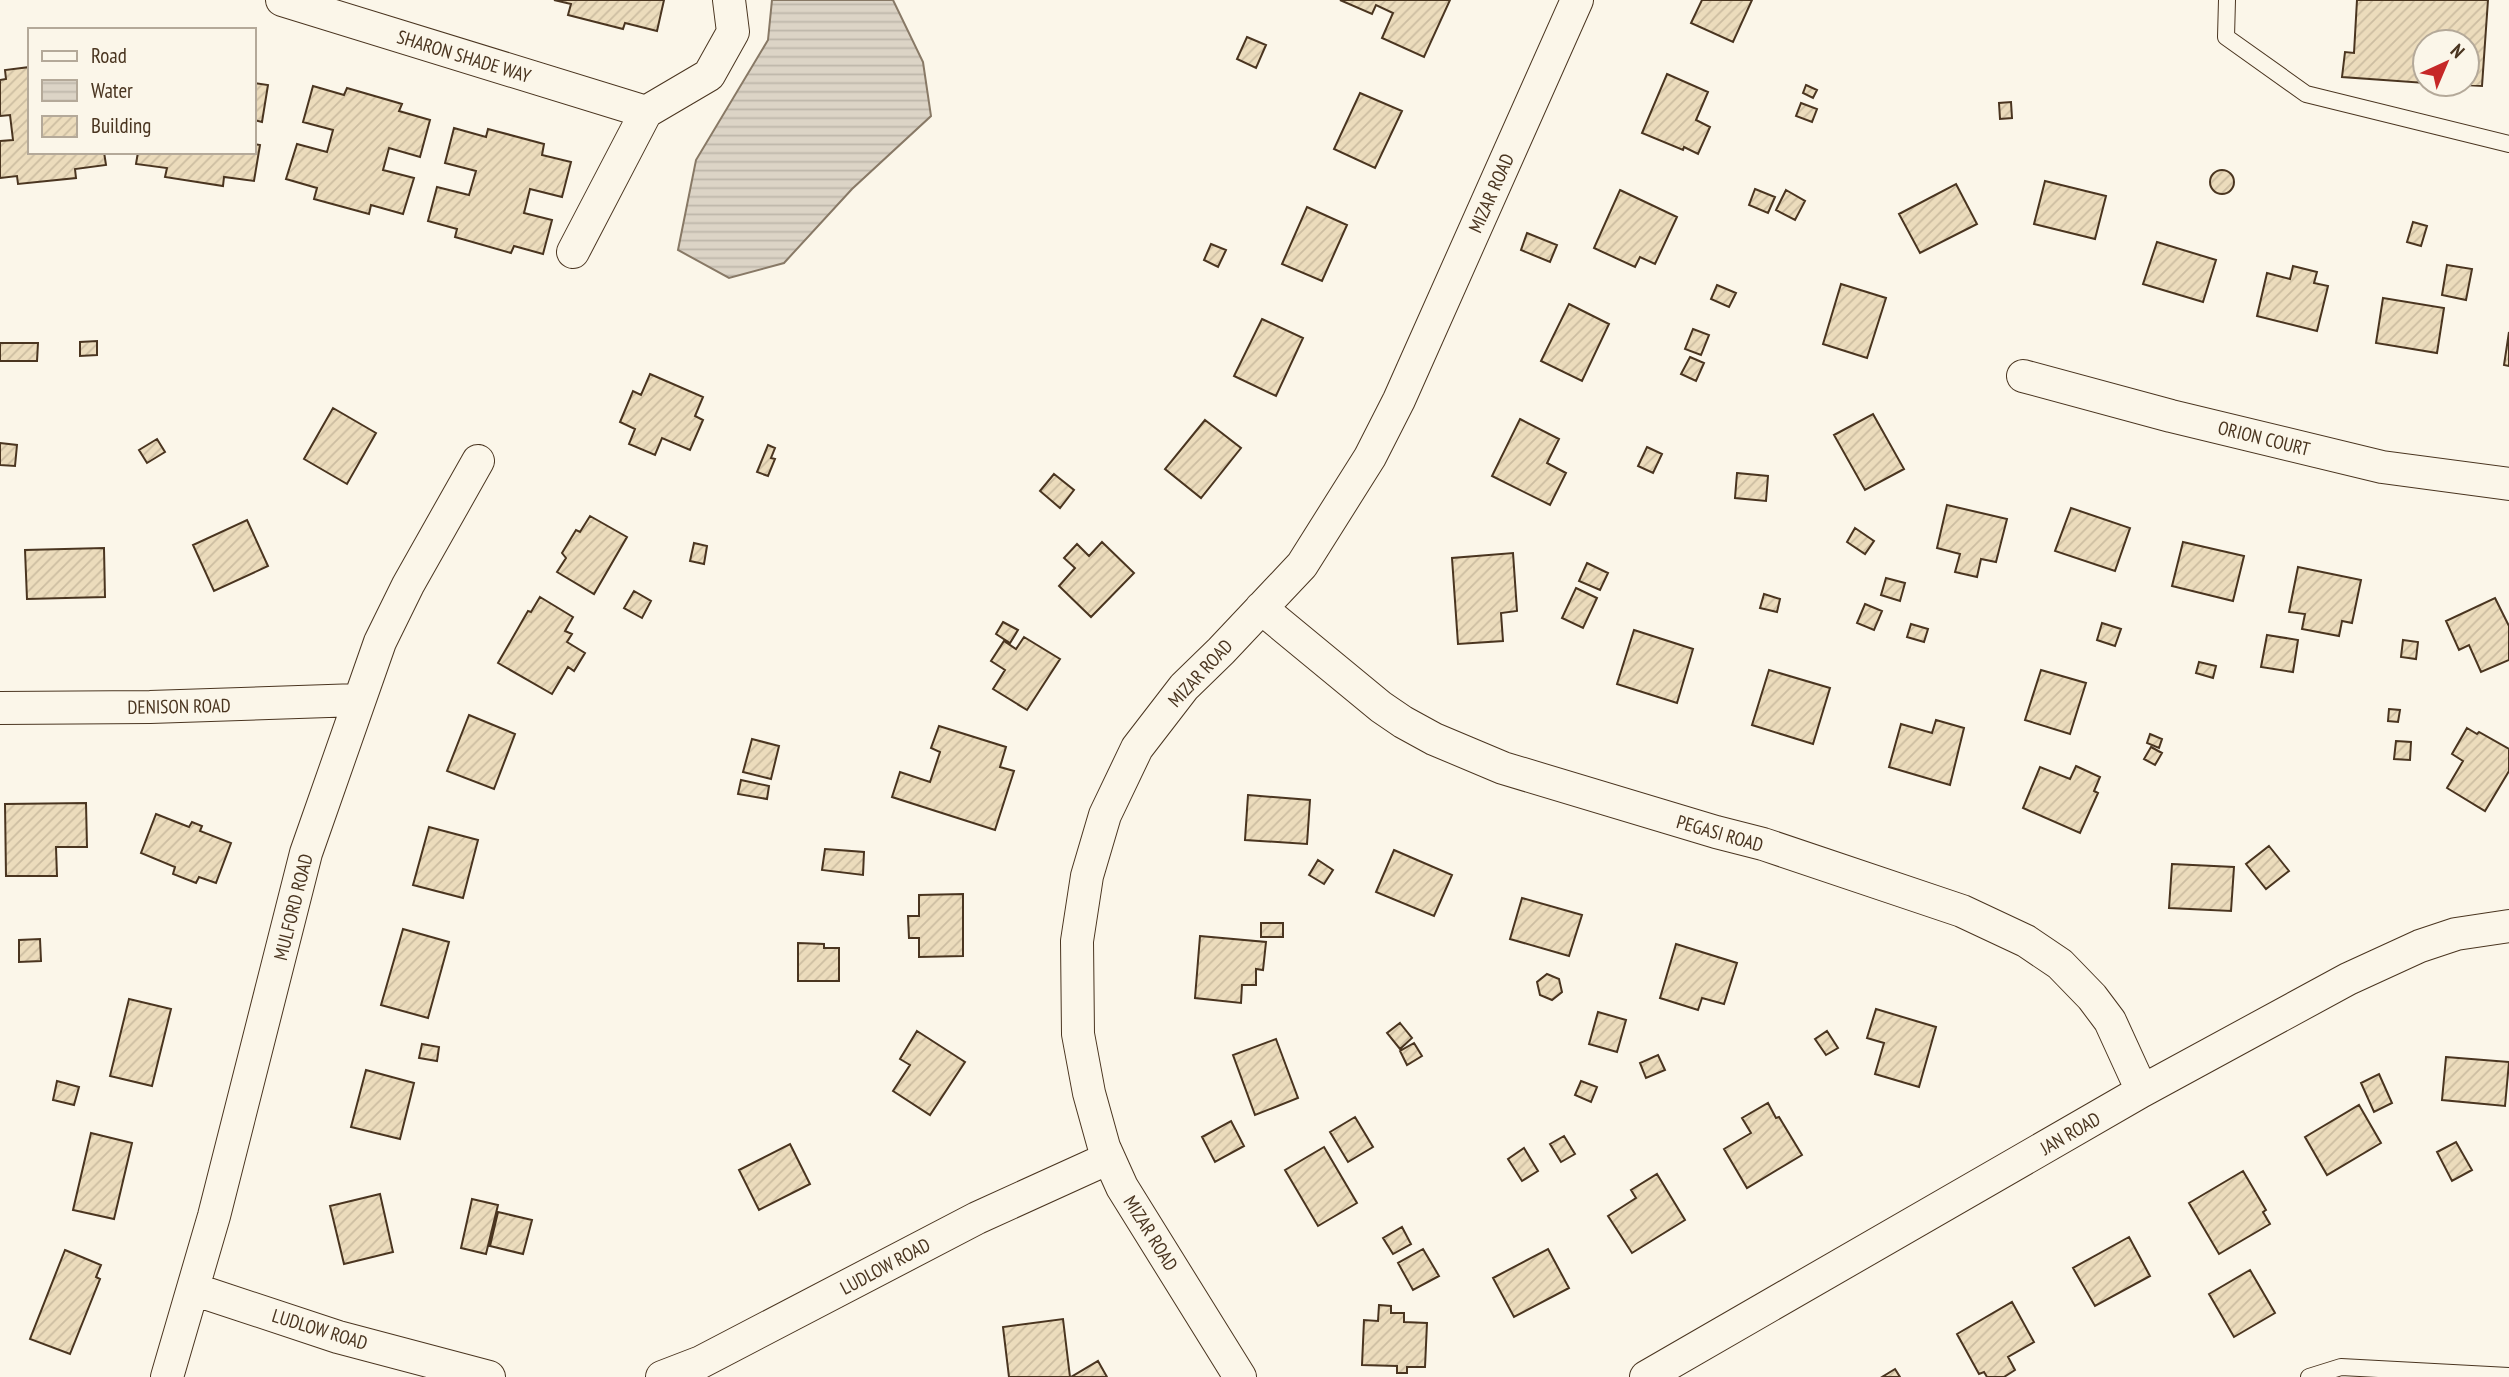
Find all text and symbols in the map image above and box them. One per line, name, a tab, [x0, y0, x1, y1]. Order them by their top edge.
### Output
street label: SHARON SHADE WAY	[394, 24, 534, 88]
legend	[28, 28, 256, 154]
north arrow	[2411, 28, 2481, 98]
text: N	[2446, 39, 2470, 63]
text: Road	[91, 42, 127, 69]
text: Water	[91, 77, 133, 104]
text: Building	[91, 112, 151, 139]
street label: MIZAR ROAD	[1463, 150, 1519, 236]
street label: ORION COURT	[2215, 415, 2313, 461]
street label: MIZAR ROAD	[1162, 634, 1238, 712]
street label: DENISON ROAD	[127, 693, 231, 719]
street label: PEGASI ROAD	[1674, 809, 1766, 857]
street label: MULFORD ROAD	[268, 851, 318, 963]
street label: JAN ROAD	[2035, 1106, 2104, 1160]
street label: MIZAR ROAD	[1118, 1191, 1184, 1275]
street label: LUDLOW ROAD	[836, 1232, 934, 1300]
street label: LUDLOW ROAD	[269, 1303, 371, 1355]

